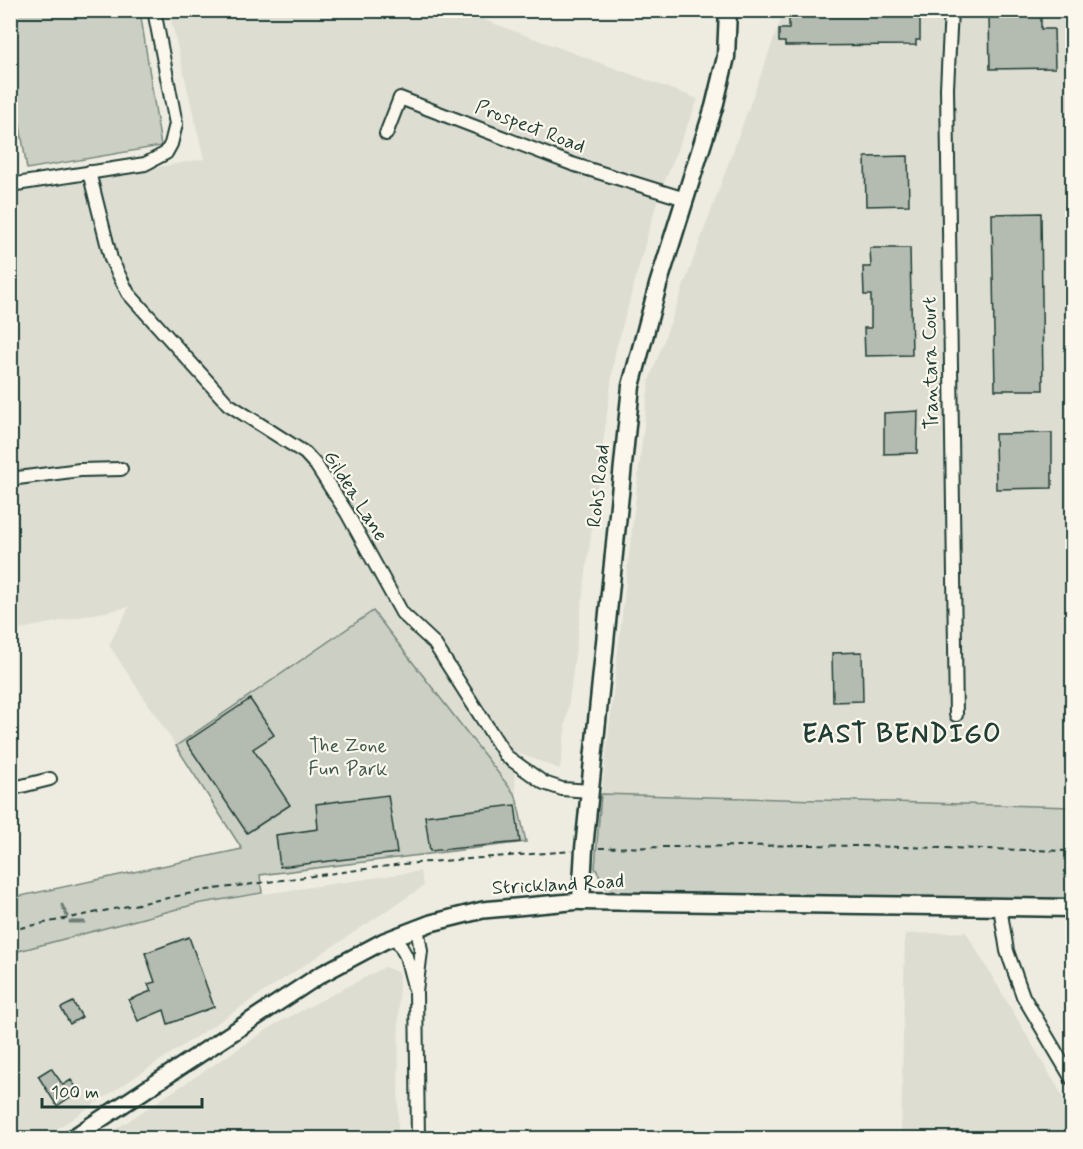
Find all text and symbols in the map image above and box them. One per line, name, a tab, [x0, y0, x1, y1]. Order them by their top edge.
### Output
street label: Prospect Road	[471, 94, 589, 160]
street label: Trantara Court	[916, 296, 946, 430]
street label: Rohs Road	[581, 443, 617, 529]
street label: Gildea Lane	[316, 445, 394, 547]
district label: EAST BENDIGO	[802, 718, 1002, 752]
park label: The Zone Fun Park	[308, 733, 388, 783]
street label: Strickland Road	[491, 868, 625, 902]
scale bar	[42, 1071, 202, 1109]
text: 100 m	[51, 1081, 99, 1105]

